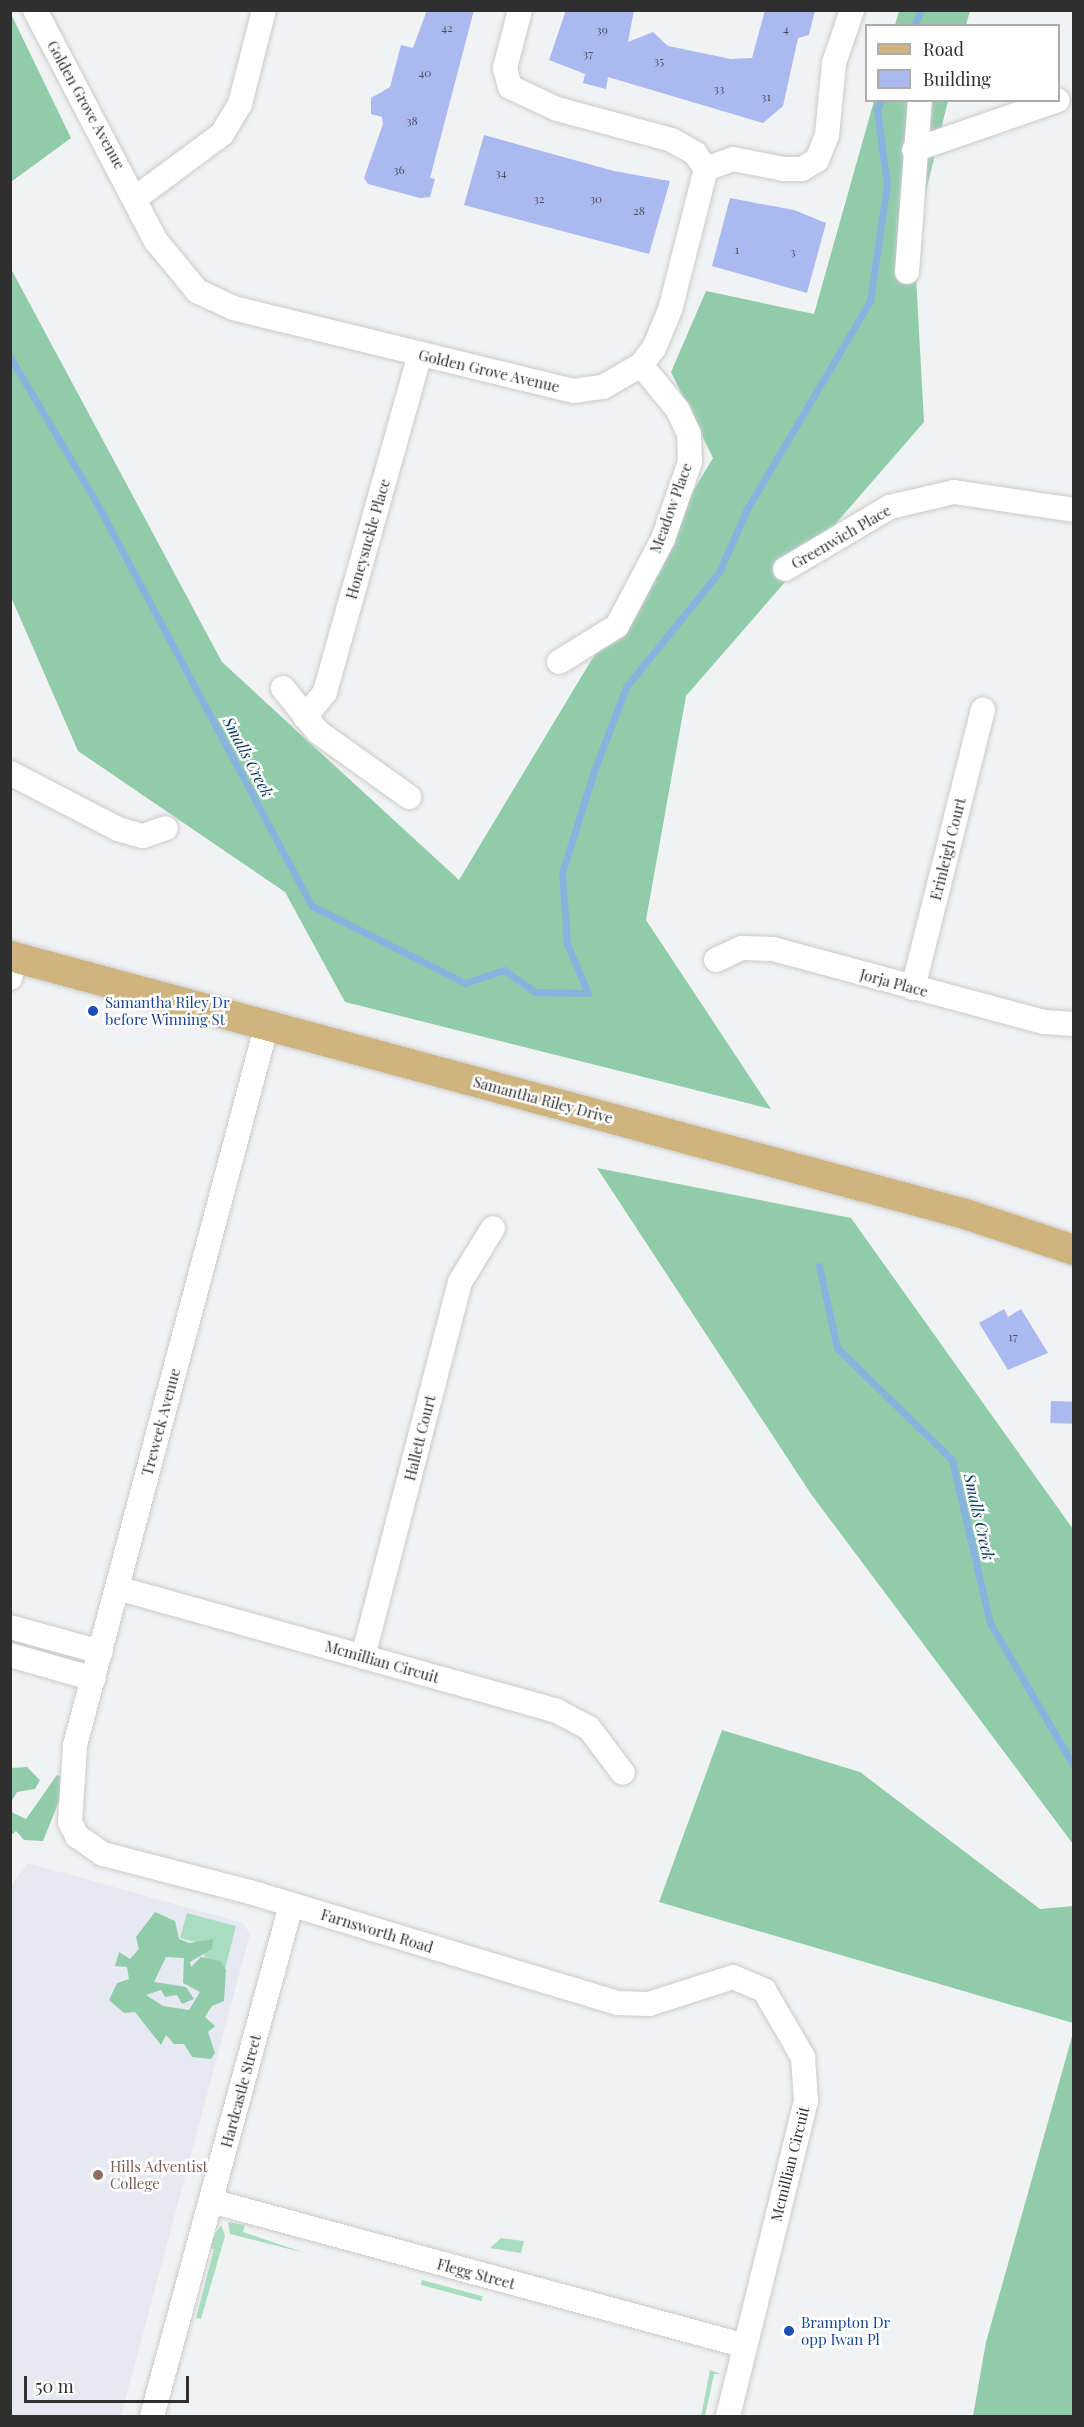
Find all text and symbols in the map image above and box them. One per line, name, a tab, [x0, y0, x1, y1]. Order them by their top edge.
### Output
house number: 42	[441, 21, 453, 35]
house number: 4	[783, 22, 789, 36]
house number: 39	[596, 23, 608, 37]
legend	[865, 24, 1060, 102]
street label: Golden Grove Avenue	[43, 37, 129, 173]
text: Road	[923, 37, 964, 61]
house number: 37	[583, 47, 593, 61]
house number: 35	[654, 54, 664, 68]
house number: 40	[418, 66, 432, 80]
text: Building	[923, 67, 991, 91]
house number: 33	[714, 82, 724, 96]
house number: 31	[761, 90, 771, 104]
house number: 38	[406, 114, 418, 128]
house number: 36	[393, 163, 405, 177]
house number: 34	[495, 166, 507, 180]
house number: 32	[533, 192, 545, 206]
house number: 30	[590, 192, 602, 206]
house number: 28	[633, 204, 645, 218]
house number: 1	[735, 243, 739, 257]
house number: 3	[790, 245, 796, 259]
street label: Golden Grove Avenue	[416, 346, 562, 396]
street label: Meadow Place	[646, 460, 696, 556]
street label: Honeysuckle Place	[342, 477, 394, 601]
street label: Greenwich Place	[788, 501, 894, 573]
water label: Smalls Creek	[219, 713, 277, 801]
street label: Erinleigh Court	[927, 796, 969, 902]
street label: Jorja Place	[858, 965, 930, 1001]
place label: Samantha Riley Dr before Winning St	[105, 993, 230, 1028]
marker: Samantha Riley Dr before Winning St	[86, 1004, 100, 1018]
street label: Samantha Riley Drive	[471, 1073, 615, 1127]
house number: 17	[1008, 1330, 1018, 1344]
street label: Treweek Avenue	[138, 1366, 184, 1478]
street label: Hallett Court	[401, 1393, 439, 1483]
water label: Smalls Creek	[960, 1472, 998, 1562]
street label: Mcmillian Circuit	[323, 1637, 441, 1687]
street label: Farnsworth Road	[319, 1905, 435, 1957]
street label: Hardcastle Street	[217, 2032, 265, 2150]
street label: Mcmillian Circuit	[767, 2105, 813, 2223]
place label: Hills Adventist College	[110, 2157, 208, 2192]
marker: Hills Adventist College	[91, 2168, 105, 2182]
street label: Flegg Street	[435, 2255, 517, 2293]
place label: Brampton Dr opp Iwan Pl	[801, 2313, 890, 2348]
marker: Brampton Dr opp Iwan Pl	[782, 2324, 796, 2338]
scale bar	[27, 2364, 192, 2402]
text: 50 m	[35, 2374, 74, 2398]

